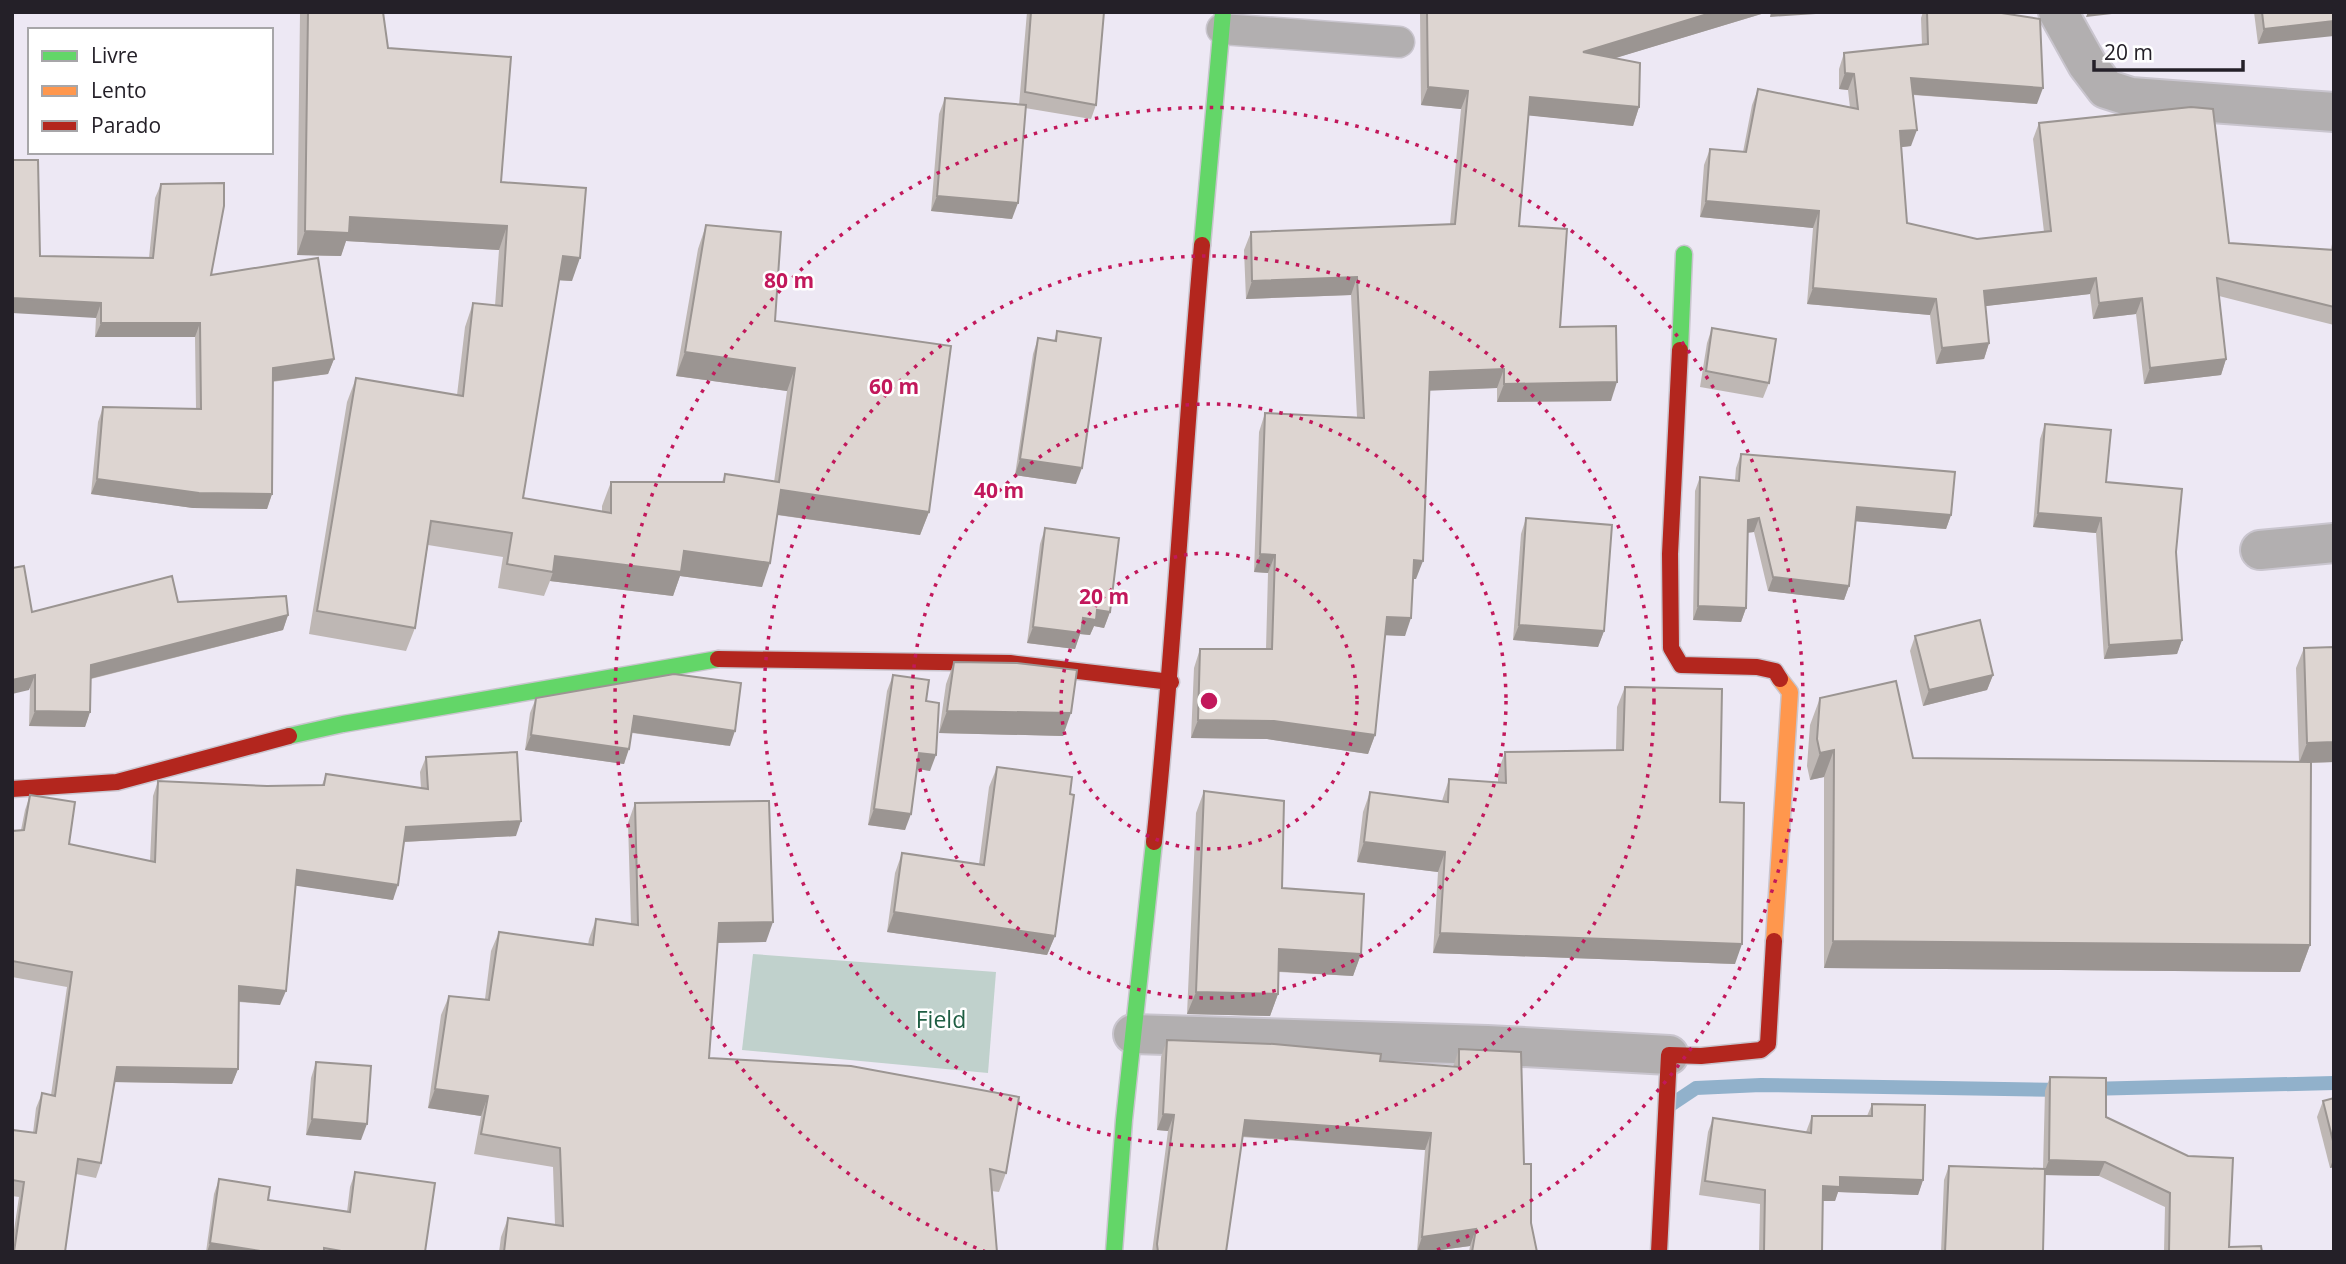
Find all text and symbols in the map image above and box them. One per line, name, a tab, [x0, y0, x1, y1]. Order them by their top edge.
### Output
legend	[28, 28, 273, 154]
scale bar	[2094, 28, 2243, 72]
text: 20 m	[2104, 38, 2153, 66]
text: Livre	[91, 41, 138, 69]
text: Lento	[91, 76, 147, 104]
text: Parado	[91, 111, 161, 139]
text: 80 m	[764, 266, 814, 294]
text: 60 m	[869, 372, 919, 400]
text: 40 m	[974, 476, 1024, 504]
text: 20 m	[1079, 582, 1129, 610]
centre of rings	[1197, 689, 1221, 713]
park label: Field	[916, 1003, 966, 1035]

